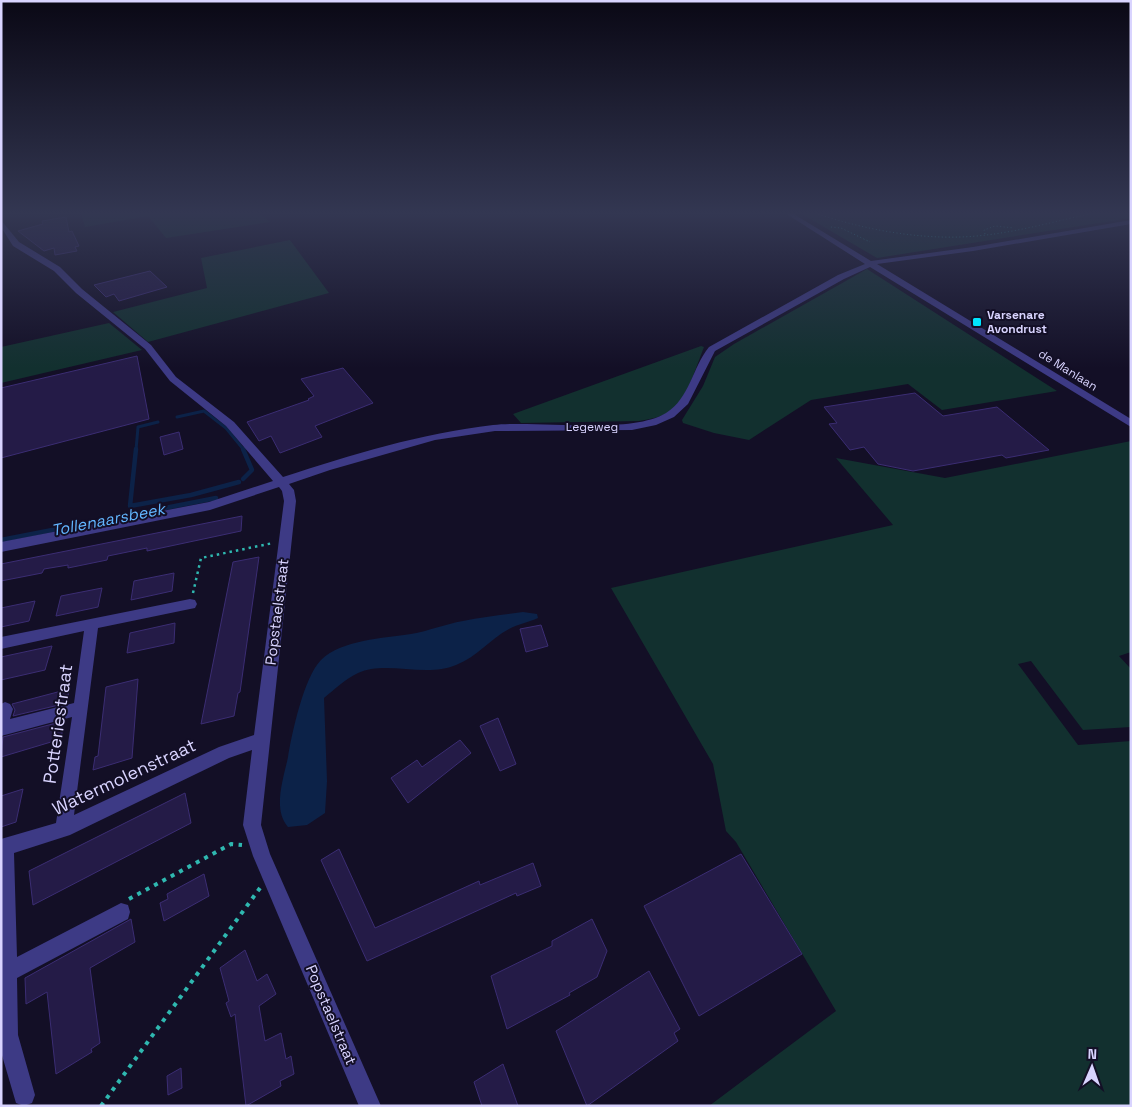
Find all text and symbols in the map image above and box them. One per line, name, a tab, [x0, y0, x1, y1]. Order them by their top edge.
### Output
place label: Varsenare Avondrust	[987, 307, 1047, 337]
marker: Varsenare Avondrust	[971, 316, 983, 328]
street label: de Manlaan	[1035, 346, 1101, 394]
street label: Legeweg	[566, 419, 618, 435]
water label: Tollenaarsbeek	[49, 498, 169, 541]
street label: Popstaelstraat	[261, 558, 292, 666]
street label: Potteriestraat	[38, 663, 77, 785]
street label: Watermolenstraat	[48, 733, 199, 820]
street label: Popstaelstraat	[302, 962, 361, 1068]
north arrow	[1067, 1042, 1117, 1092]
text: N	[1087, 1045, 1097, 1063]

